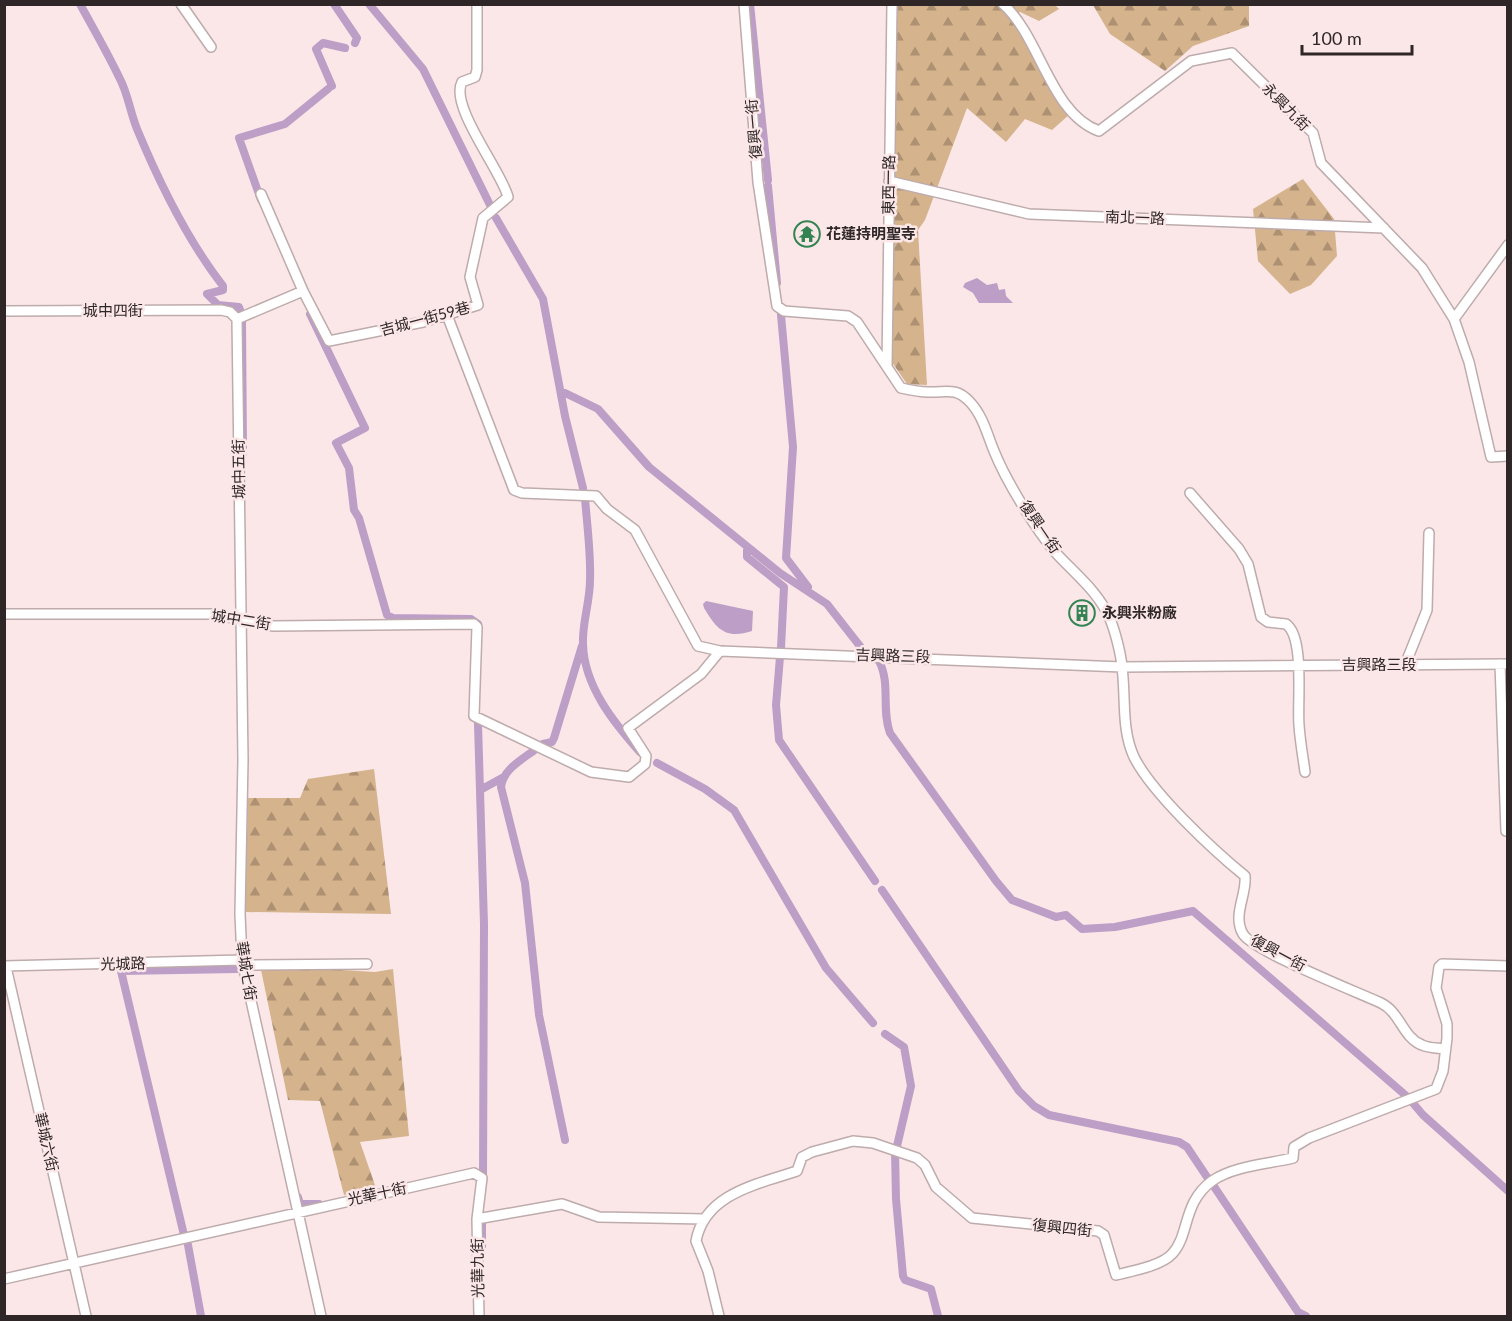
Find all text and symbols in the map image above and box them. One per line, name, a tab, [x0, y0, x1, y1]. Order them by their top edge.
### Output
scale bar	[1302, 18, 1412, 56]
text: 100 m	[1311, 27, 1362, 49]
street label: 永興九街	[1259, 79, 1314, 134]
street label: 復興一街	[741, 98, 765, 160]
street label: 東西一路	[878, 155, 898, 215]
street label: 南北一路	[1105, 207, 1165, 227]
temple icon: 花蓮持明聖寺	[792, 219, 822, 249]
place label: 花蓮持明聖寺	[826, 224, 916, 242]
street label: 吉城一街59巷	[378, 297, 472, 339]
street label: 城中四街	[83, 301, 143, 319]
street label: 城中五街	[228, 439, 248, 499]
street label: 復興一街	[1017, 497, 1065, 556]
building icon: 永興米粉廠	[1067, 598, 1097, 628]
place label: 永興米粉廠	[1102, 603, 1177, 621]
street label: 城中二街	[210, 605, 272, 633]
street label: 吉興路三段	[855, 645, 931, 665]
street label: 吉興路三段	[1341, 655, 1417, 673]
street label: 復興一街	[1248, 930, 1309, 974]
street label: 華城七街	[233, 940, 261, 1002]
street label: 光城路	[100, 954, 146, 972]
street label: 華城六街	[31, 1111, 62, 1173]
street label: 光華十街	[346, 1178, 408, 1208]
street label: 復興四街	[1031, 1215, 1093, 1239]
street label: 光華九街	[467, 1238, 487, 1298]

